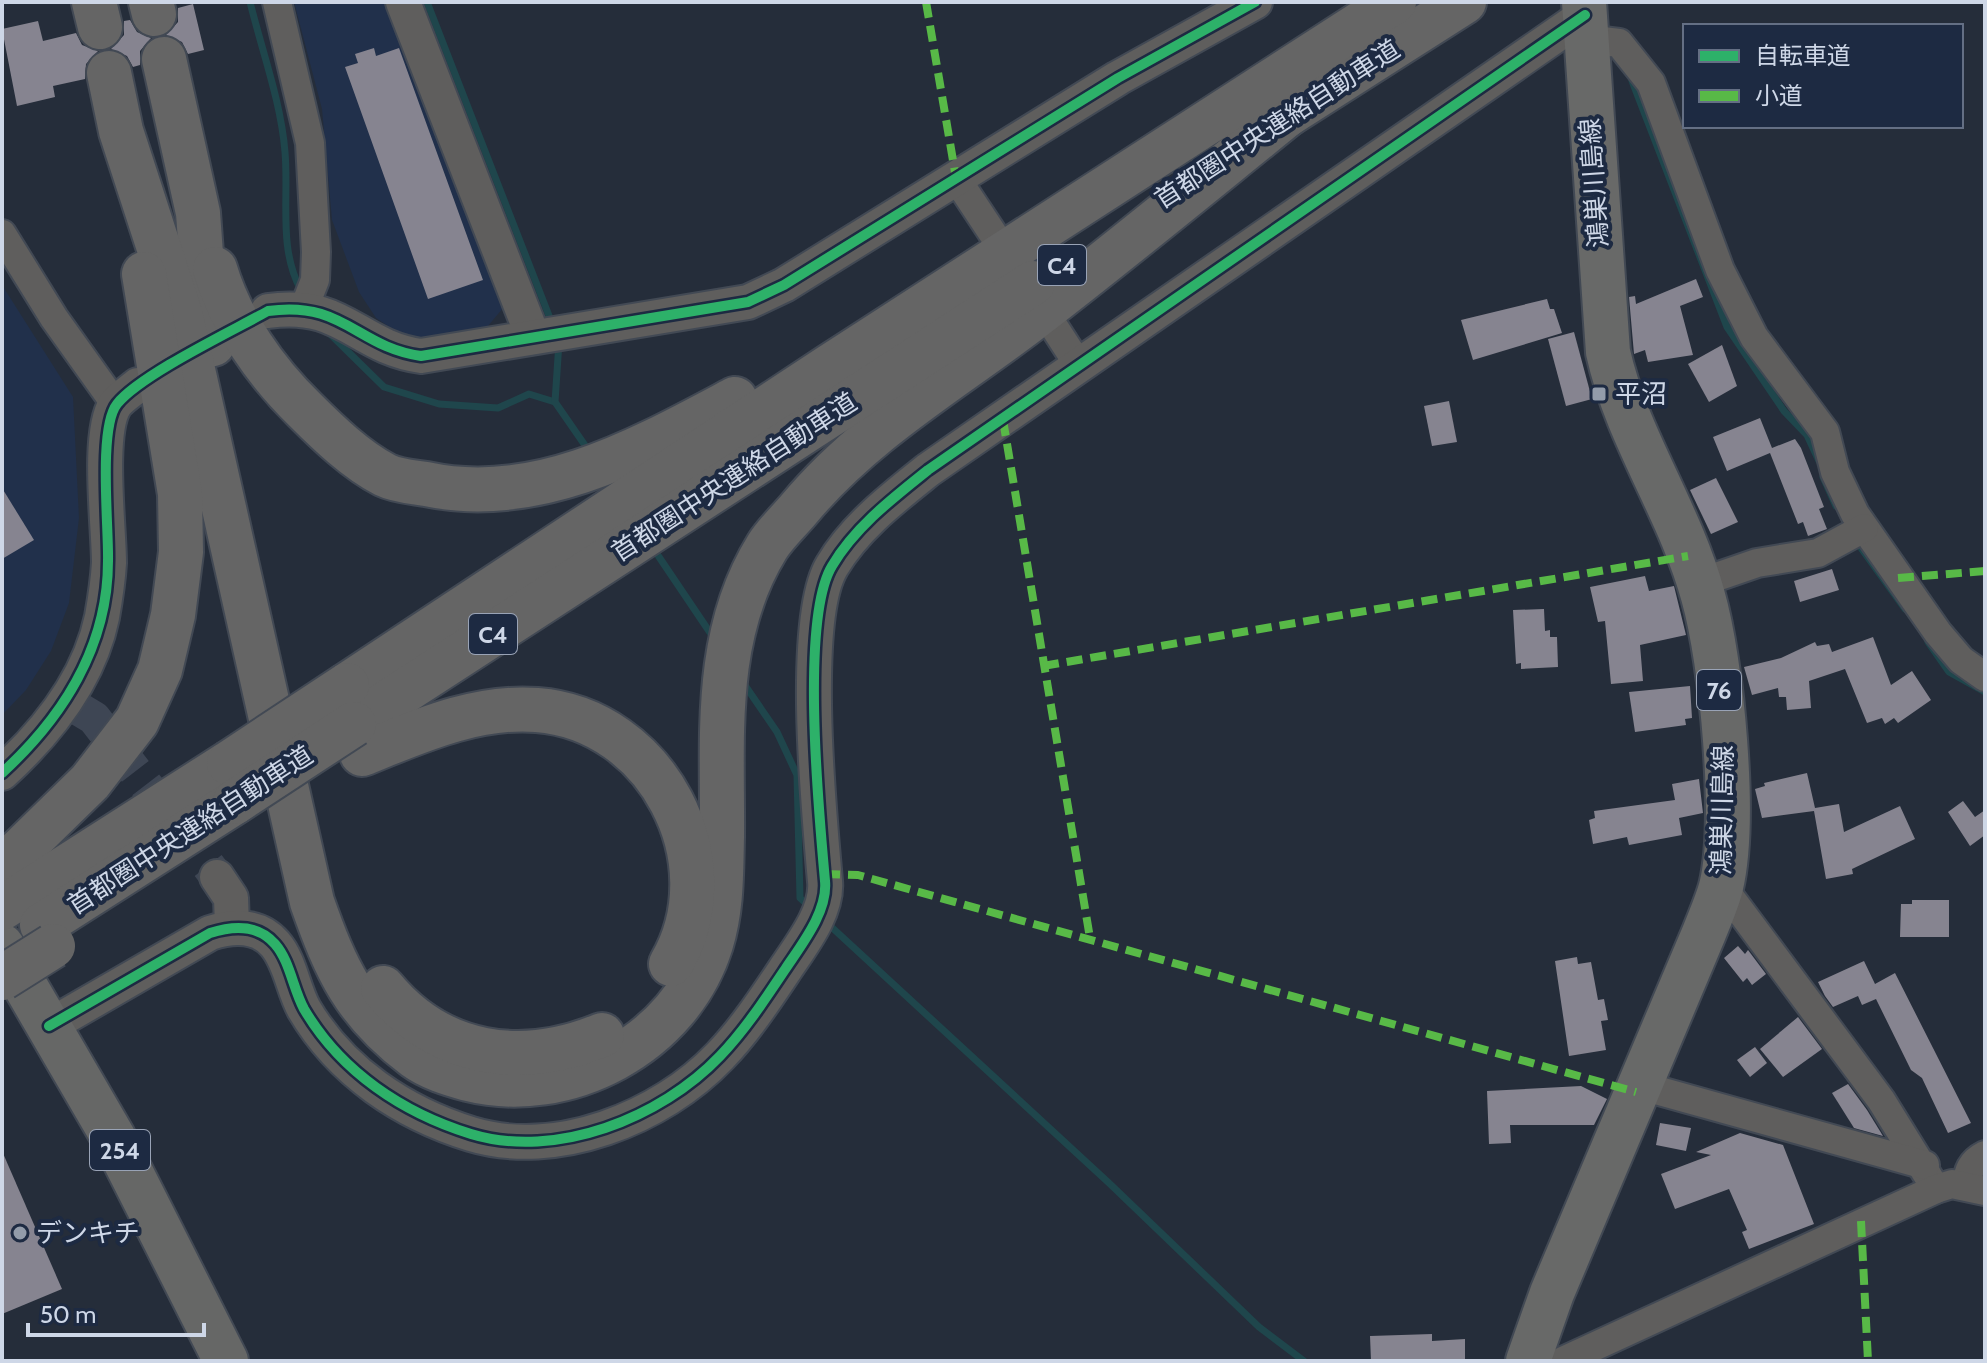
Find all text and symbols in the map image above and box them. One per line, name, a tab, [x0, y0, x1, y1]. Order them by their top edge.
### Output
legend	[1683, 24, 1963, 128]
street label: 首都圏中央連絡自動車道	[1148, 33, 1406, 215]
text: 自転車道	[1755, 41, 1851, 70]
text: 小道	[1755, 81, 1803, 110]
street label: 鴻巣川島線	[1574, 117, 1614, 249]
road number: C4	[1038, 245, 1086, 285]
place label: 平沼	[1615, 378, 1667, 410]
marker: 平沼	[1590, 385, 1608, 403]
street label: 首都圏中央連絡自動車道	[605, 386, 863, 568]
road number: C4	[469, 614, 517, 654]
road number: 76	[1697, 670, 1741, 710]
street label: 首都圏中央連絡自動車道	[61, 739, 319, 921]
street label: 鴻巣川島線	[1705, 745, 1739, 875]
road number: 254	[90, 1130, 150, 1170]
place label: デンキチ	[36, 1217, 140, 1249]
marker: デンキチ	[11, 1224, 29, 1242]
scale bar	[28, 1287, 204, 1337]
text: 50 m	[40, 1300, 96, 1329]

